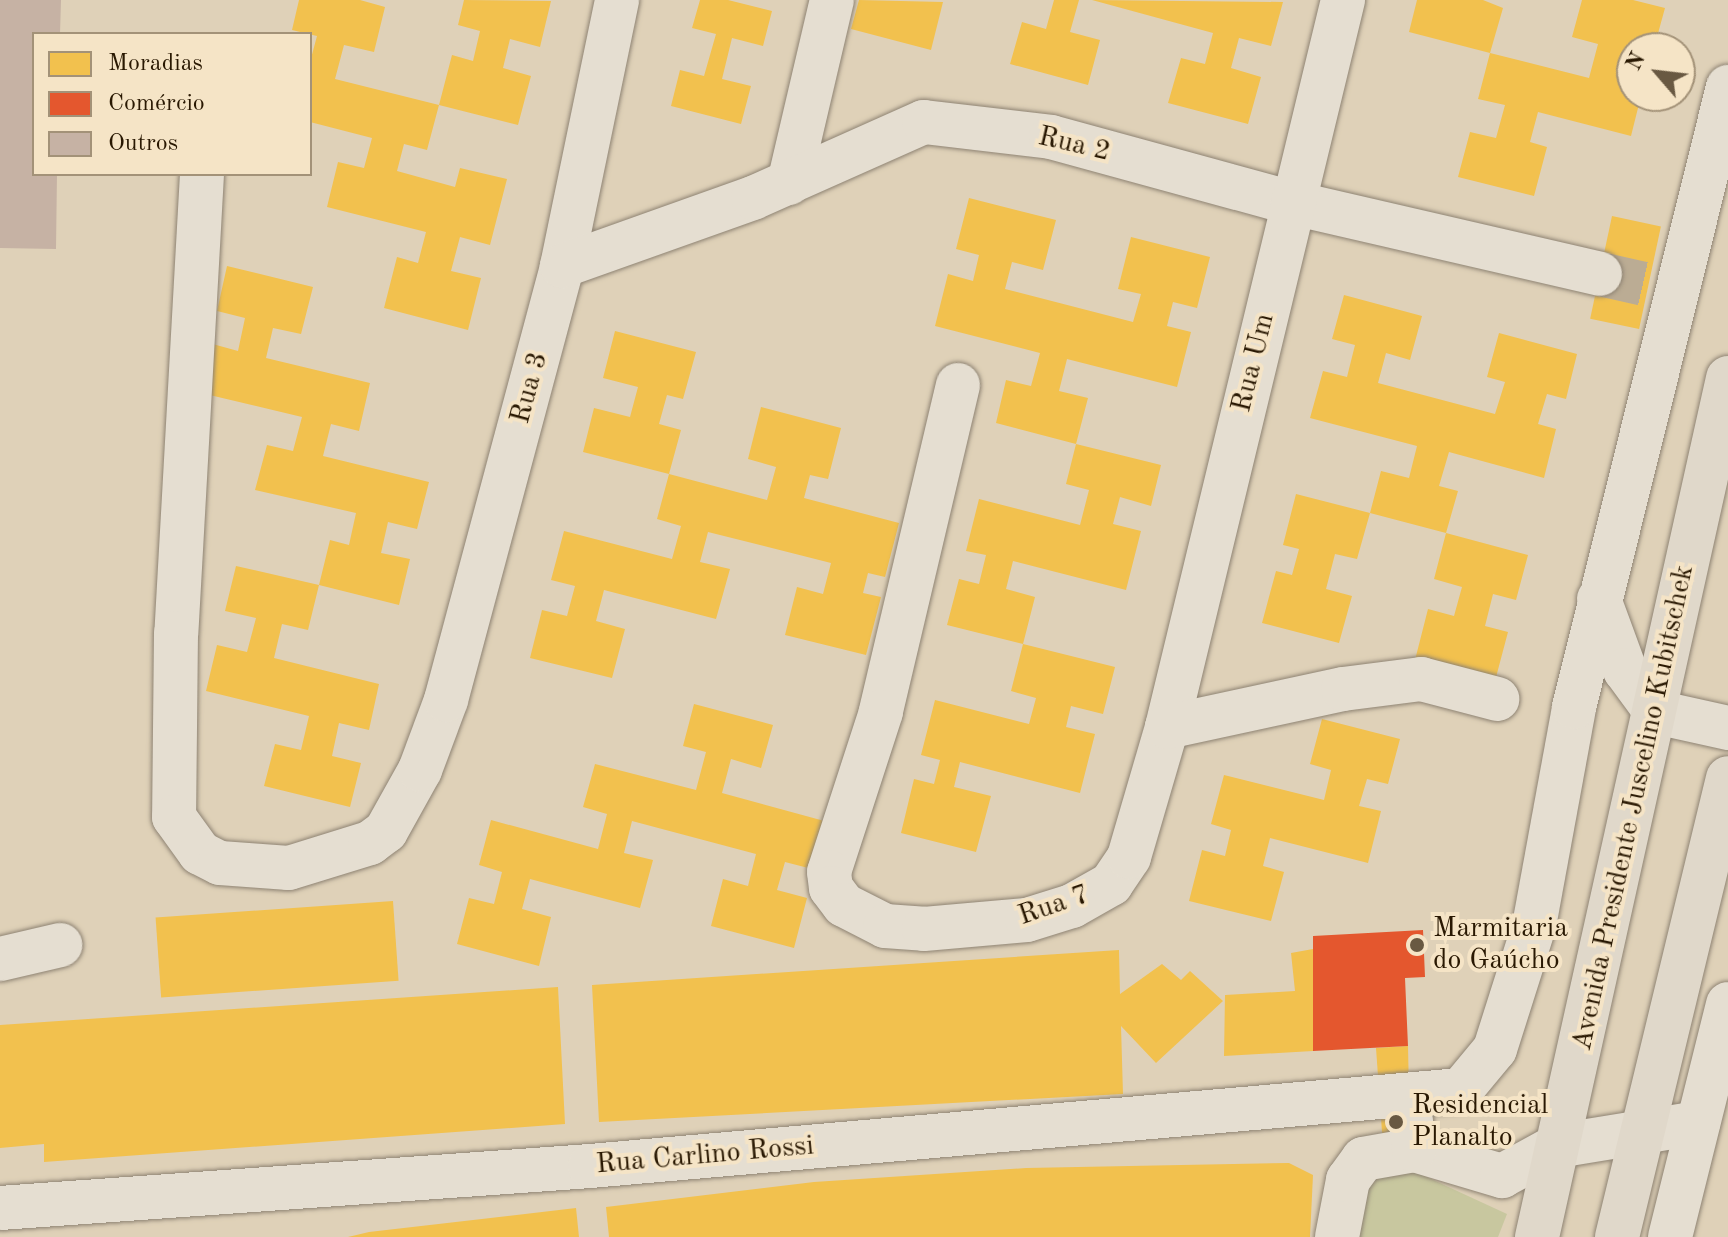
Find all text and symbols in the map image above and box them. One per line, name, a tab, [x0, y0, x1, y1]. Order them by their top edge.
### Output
legend	[32, 32, 312, 176]
north arrow	[1616, 32, 1696, 112]
text: N	[1623, 49, 1650, 74]
text: Moradias	[108, 52, 203, 76]
text: Comércio	[108, 92, 205, 116]
street label: Rua 2	[1035, 120, 1113, 170]
text: Outros	[108, 132, 178, 156]
street label: Rua Um	[1226, 310, 1282, 416]
street label: Rua 3	[504, 348, 556, 428]
street label: Avenida Presidente Juscelino Kubitschek	[1566, 562, 1702, 1054]
street label: Rua 7	[1014, 878, 1094, 934]
place label: Marmitaria do Gaúcho	[1433, 912, 1568, 978]
marker: Marmitaria do Gaúcho	[1408, 936, 1426, 954]
place label: Residencial Planalto	[1412, 1089, 1548, 1155]
marker: Residencial Planalto	[1387, 1113, 1405, 1131]
street label: Rua Carlino Rossi	[595, 1130, 815, 1182]

